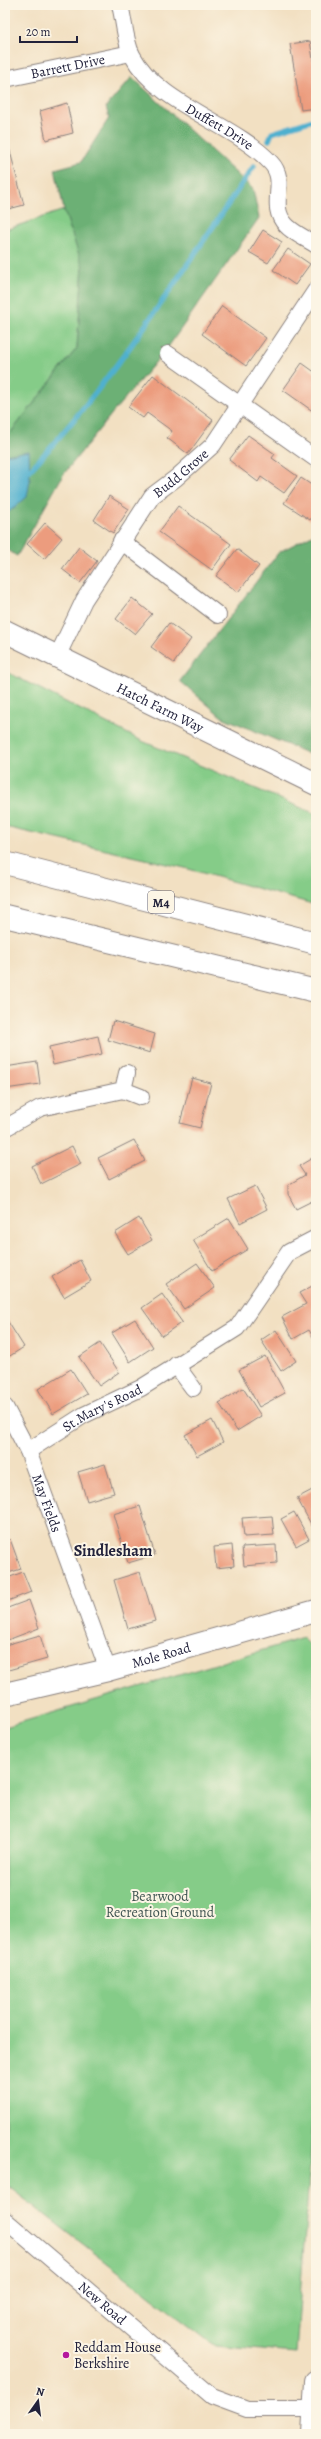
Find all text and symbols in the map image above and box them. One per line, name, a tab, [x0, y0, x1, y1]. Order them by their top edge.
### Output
scale bar	[20, 18, 77, 44]
text: 20 m	[26, 24, 50, 40]
street label: Barrett Drive	[29, 49, 106, 83]
street label: Duffett Drive	[182, 99, 258, 154]
street label: Budd Grove	[149, 444, 212, 502]
street label: Hatch Farm Way	[113, 678, 208, 737]
road number: M4	[148, 891, 174, 913]
street label: St.Mary's Road	[58, 1379, 146, 1436]
street label: May Fields	[28, 1471, 66, 1535]
district label: Sindlesham	[74, 1540, 153, 1562]
street label: Mole Road	[130, 1637, 193, 1672]
park label: Bearwood Recreation Ground	[106, 1887, 215, 1922]
street label: New Road	[74, 2277, 131, 2329]
place label: Reddam House Berkshire	[74, 2338, 161, 2373]
marker: Reddam House Berkshire	[61, 2350, 71, 2360]
north arrow	[18, 2381, 58, 2421]
text: N	[35, 2384, 46, 2400]

